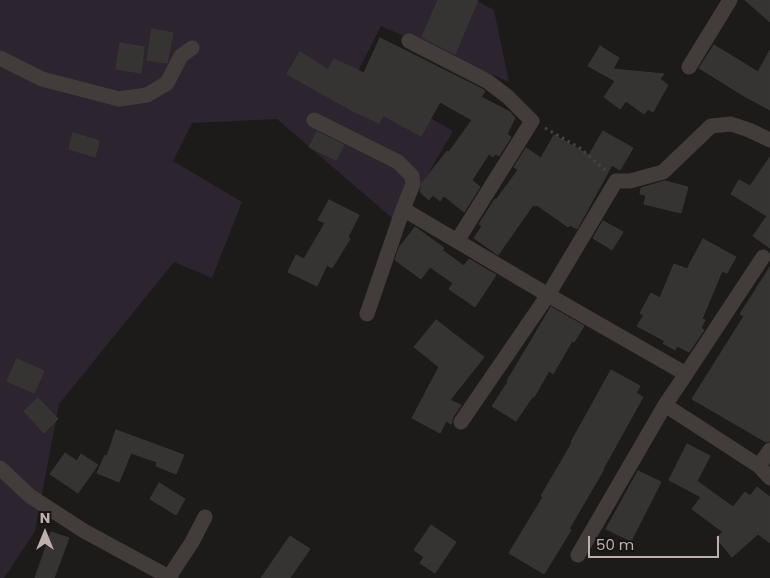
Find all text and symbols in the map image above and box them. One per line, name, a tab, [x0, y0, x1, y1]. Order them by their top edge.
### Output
north arrow	[20, 508, 70, 558]
text: N	[40, 508, 50, 528]
scale bar	[590, 526, 721, 558]
text: 50 m	[596, 534, 634, 555]

